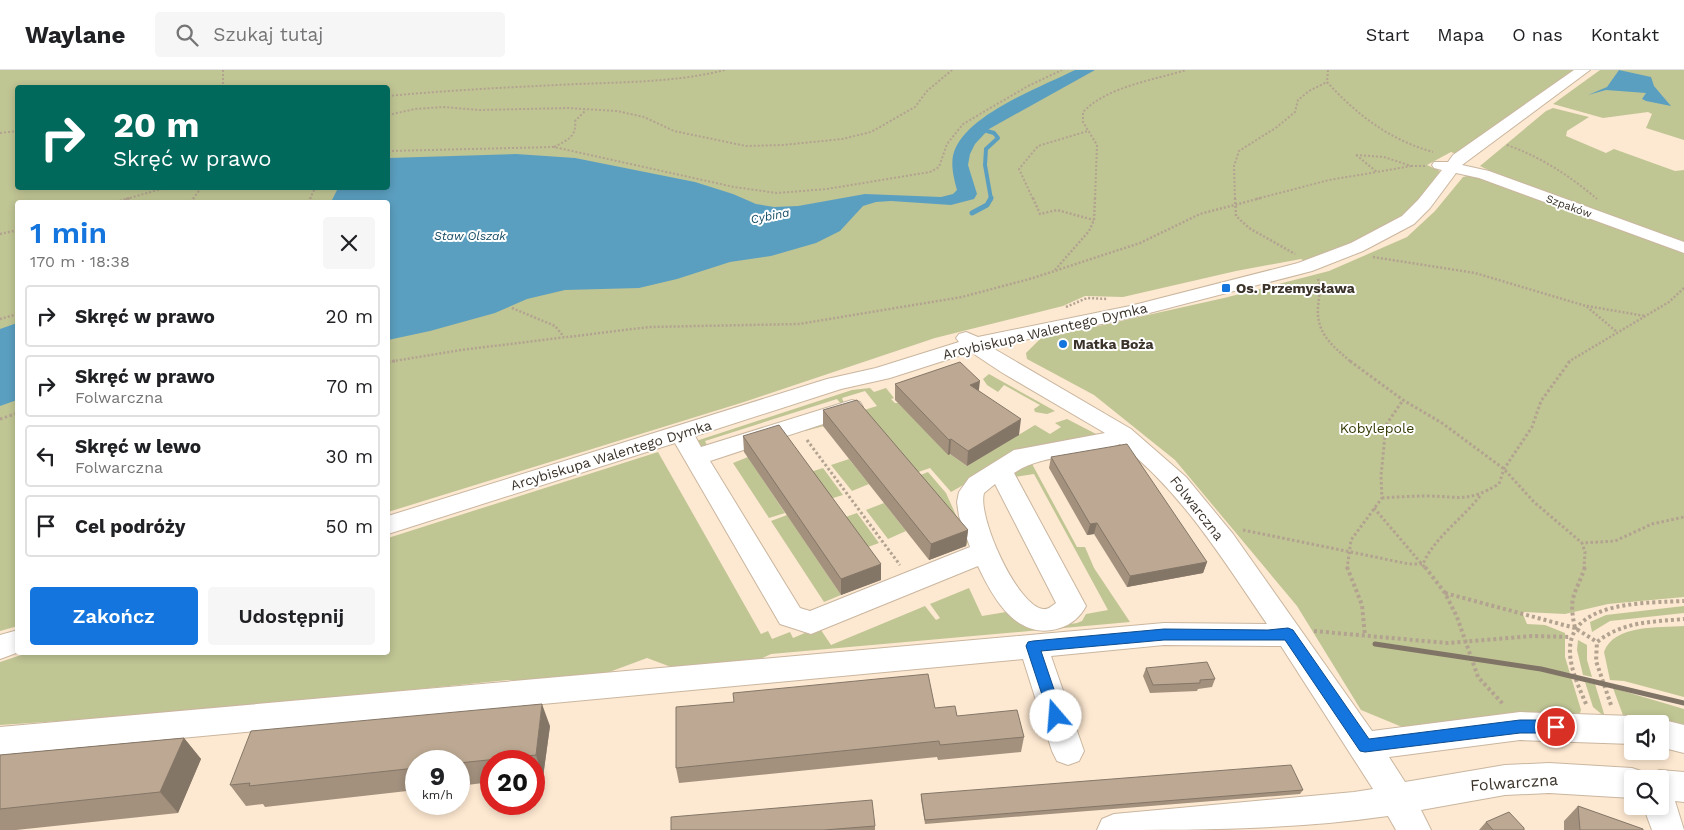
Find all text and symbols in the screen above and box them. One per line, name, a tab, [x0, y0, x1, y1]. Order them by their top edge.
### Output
search box	[155, 12, 505, 57]
text: Waylane	[25, 21, 125, 49]
icon: search	[173, 21, 201, 49]
text: Szukaj tutaj	[213, 23, 323, 46]
text: Start	[1366, 24, 1409, 45]
text: Mapa	[1437, 24, 1484, 45]
text: O nas	[1512, 24, 1563, 45]
text: Kontakt	[1591, 24, 1659, 45]
text: 20 m	[113, 104, 199, 146]
icon: right	[30, 105, 95, 170]
text: Skręć w prawo	[113, 146, 272, 171]
street label: Szpaków	[1544, 192, 1593, 221]
water label: Cybina	[749, 205, 791, 227]
text: 1 min	[30, 215, 107, 250]
button: close	[323, 217, 375, 269]
water label: Staw Olszak	[434, 229, 506, 243]
text: 170 m · 18:38	[30, 252, 130, 271]
place label: Os. Przemysława	[1236, 280, 1356, 296]
marker: Os. Przemysława	[1220, 282, 1232, 294]
street label: Arcybiskupa Walentego Dymka	[941, 300, 1149, 362]
icon: right	[32, 302, 60, 330]
text: Skręć w prawo	[75, 305, 215, 328]
text: 20 m	[326, 305, 373, 328]
place label: Matka Boża	[1073, 336, 1155, 352]
marker: Matka Boża	[1057, 338, 1069, 350]
text: Skręć w prawo	[75, 365, 215, 388]
icon: right	[32, 372, 60, 400]
text: 70 m	[326, 375, 373, 398]
text: Folwarczna	[75, 388, 163, 407]
street label: Arcybiskupa Walentego Dymka	[509, 417, 714, 493]
park label: Kobylepole	[1340, 420, 1414, 436]
text: Skręć w lewo	[75, 435, 201, 458]
icon: left	[32, 442, 60, 470]
text: 30 m	[326, 445, 373, 468]
text: Folwarczna	[75, 458, 163, 477]
street label: Folwarczna	[1167, 473, 1227, 543]
icon: arrive	[32, 512, 60, 540]
text: Cel podróży	[75, 515, 185, 538]
text: 50 m	[326, 515, 373, 538]
button: Zakończ	[30, 587, 198, 645]
button: Udostępnij	[208, 587, 375, 645]
position arrow	[1029, 689, 1081, 741]
pin	[1535, 706, 1577, 748]
icon: arrive	[1542, 713, 1570, 741]
map controls	[1624, 715, 1669, 815]
button: sound	[1624, 715, 1669, 760]
speed limit sign: 20	[480, 750, 545, 815]
text: 9	[430, 762, 445, 791]
street label: Folwarczna	[1469, 770, 1559, 795]
button: search	[1624, 770, 1669, 815]
text: km/h	[422, 788, 453, 802]

